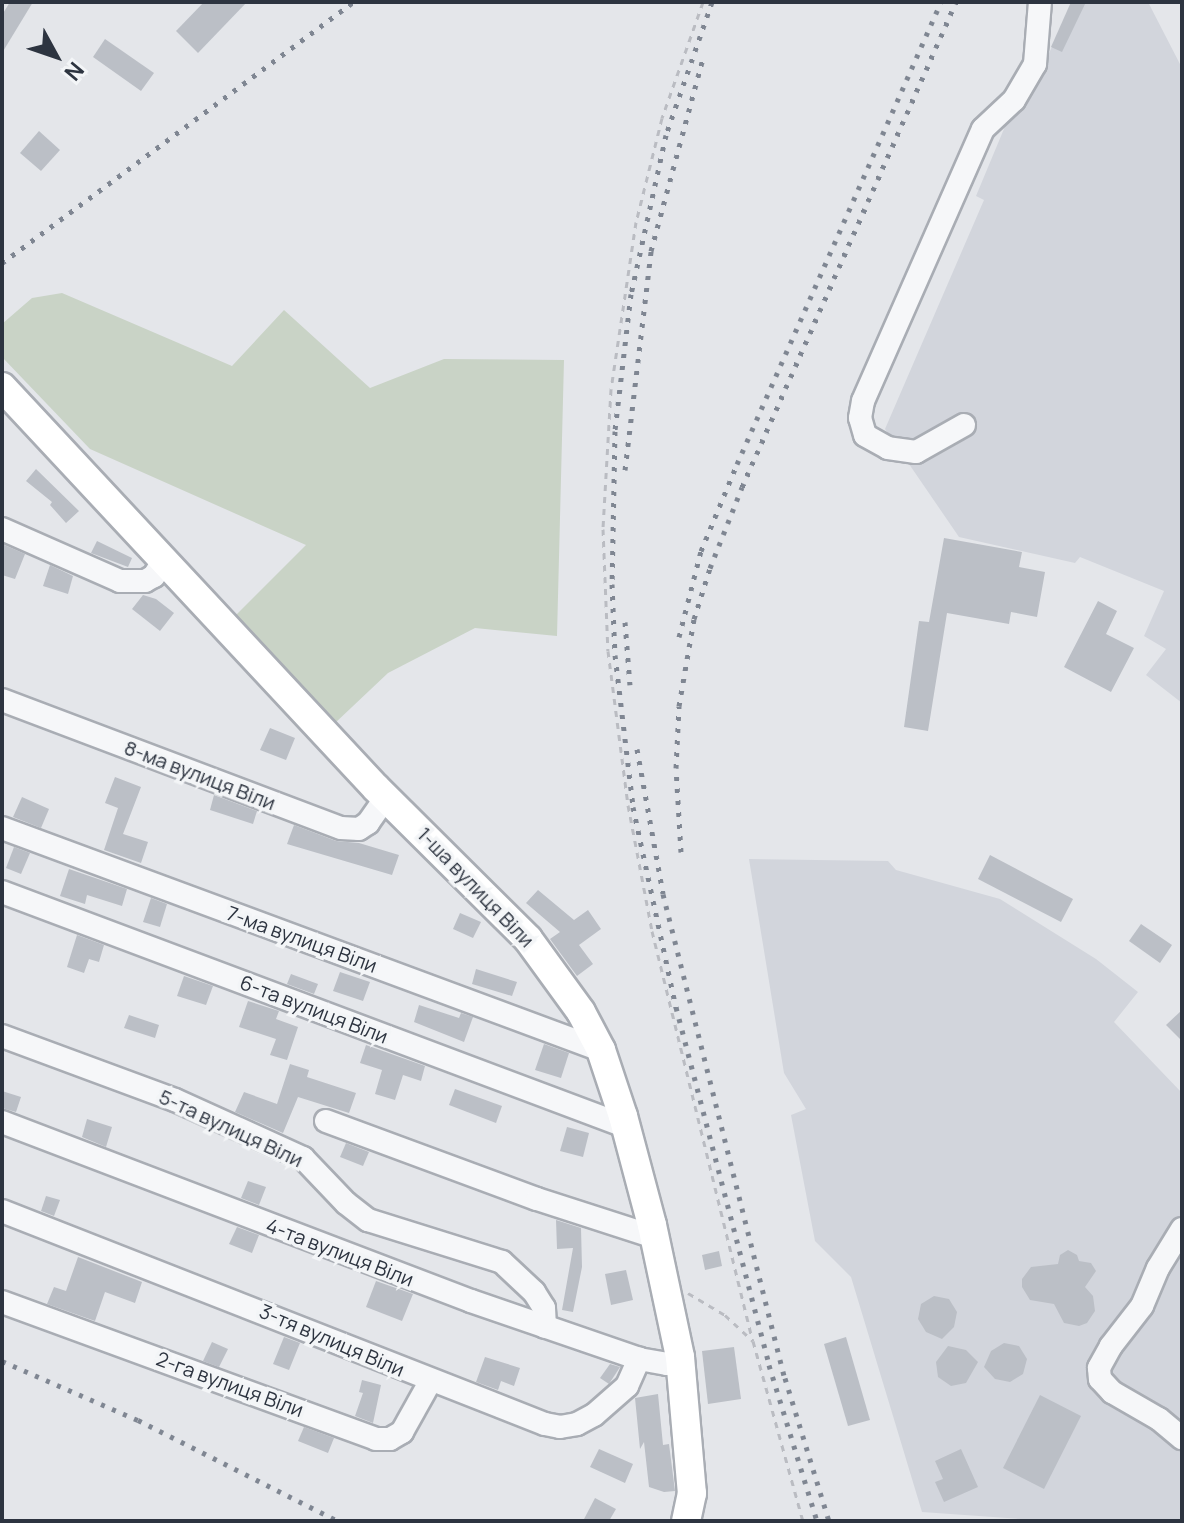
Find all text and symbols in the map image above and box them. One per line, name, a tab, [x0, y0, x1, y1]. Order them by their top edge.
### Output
north arrow	[16, 16, 96, 96]
text: N	[58, 56, 91, 87]
street label: 8-ма вулиця Віли	[121, 735, 279, 815]
street label: 1-ша вулиця Віли	[413, 822, 539, 952]
street label: 7-ма вулиця Віли	[224, 901, 380, 977]
street label: 6-та вулиця Віли	[237, 970, 391, 1048]
street label: 5-та вулиця Віли	[155, 1084, 307, 1172]
street label: 4-та вулиця Віли	[263, 1213, 417, 1291]
street label: 3-тя вулиця Віли	[256, 1299, 408, 1381]
street label: 2-га вулиця Віли	[153, 1346, 307, 1422]

